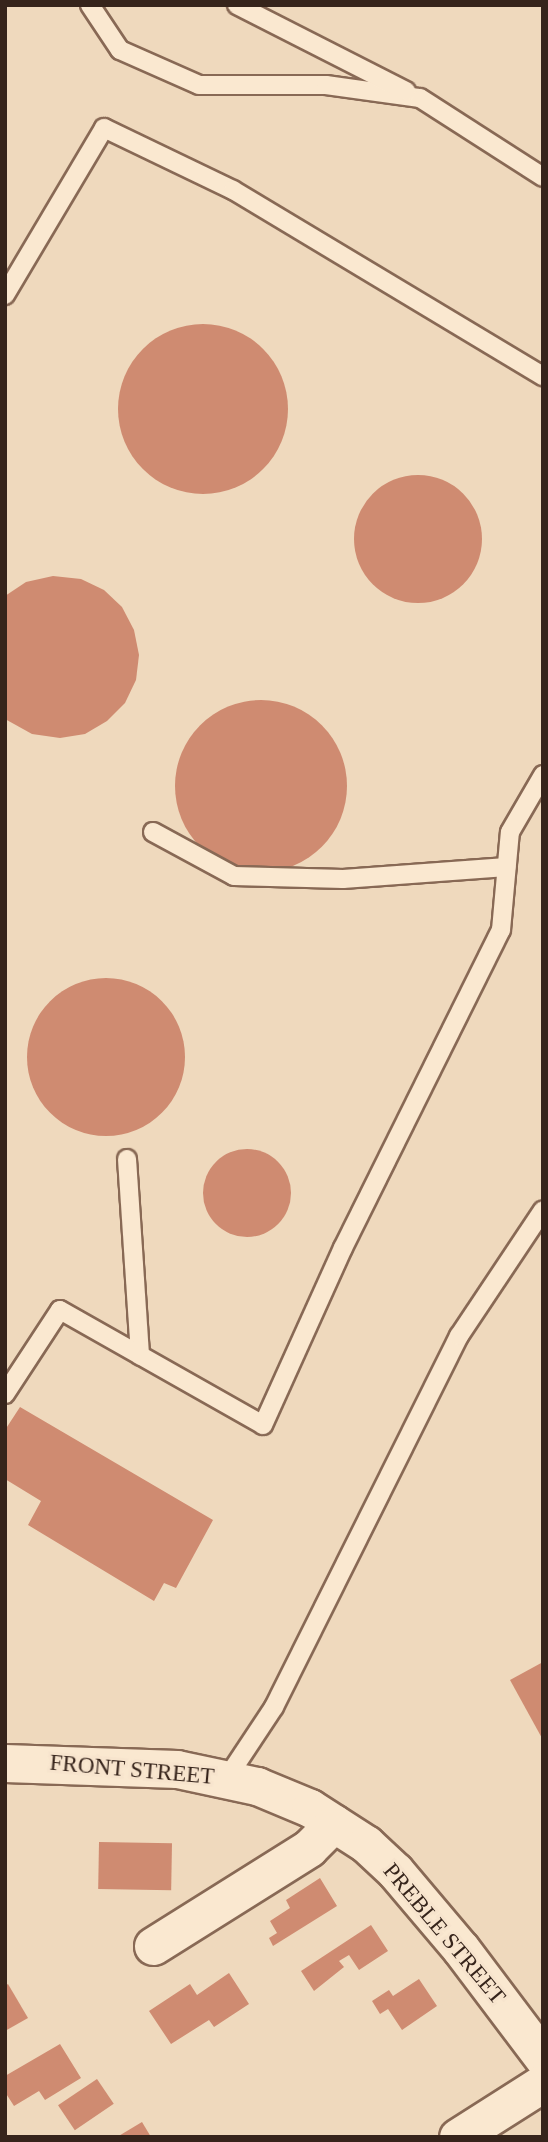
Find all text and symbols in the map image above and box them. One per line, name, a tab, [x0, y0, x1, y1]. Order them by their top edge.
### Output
street label: FRONT STREET	[48, 1749, 216, 1791]
street label: PREBLE STREET	[377, 1858, 511, 2010]

